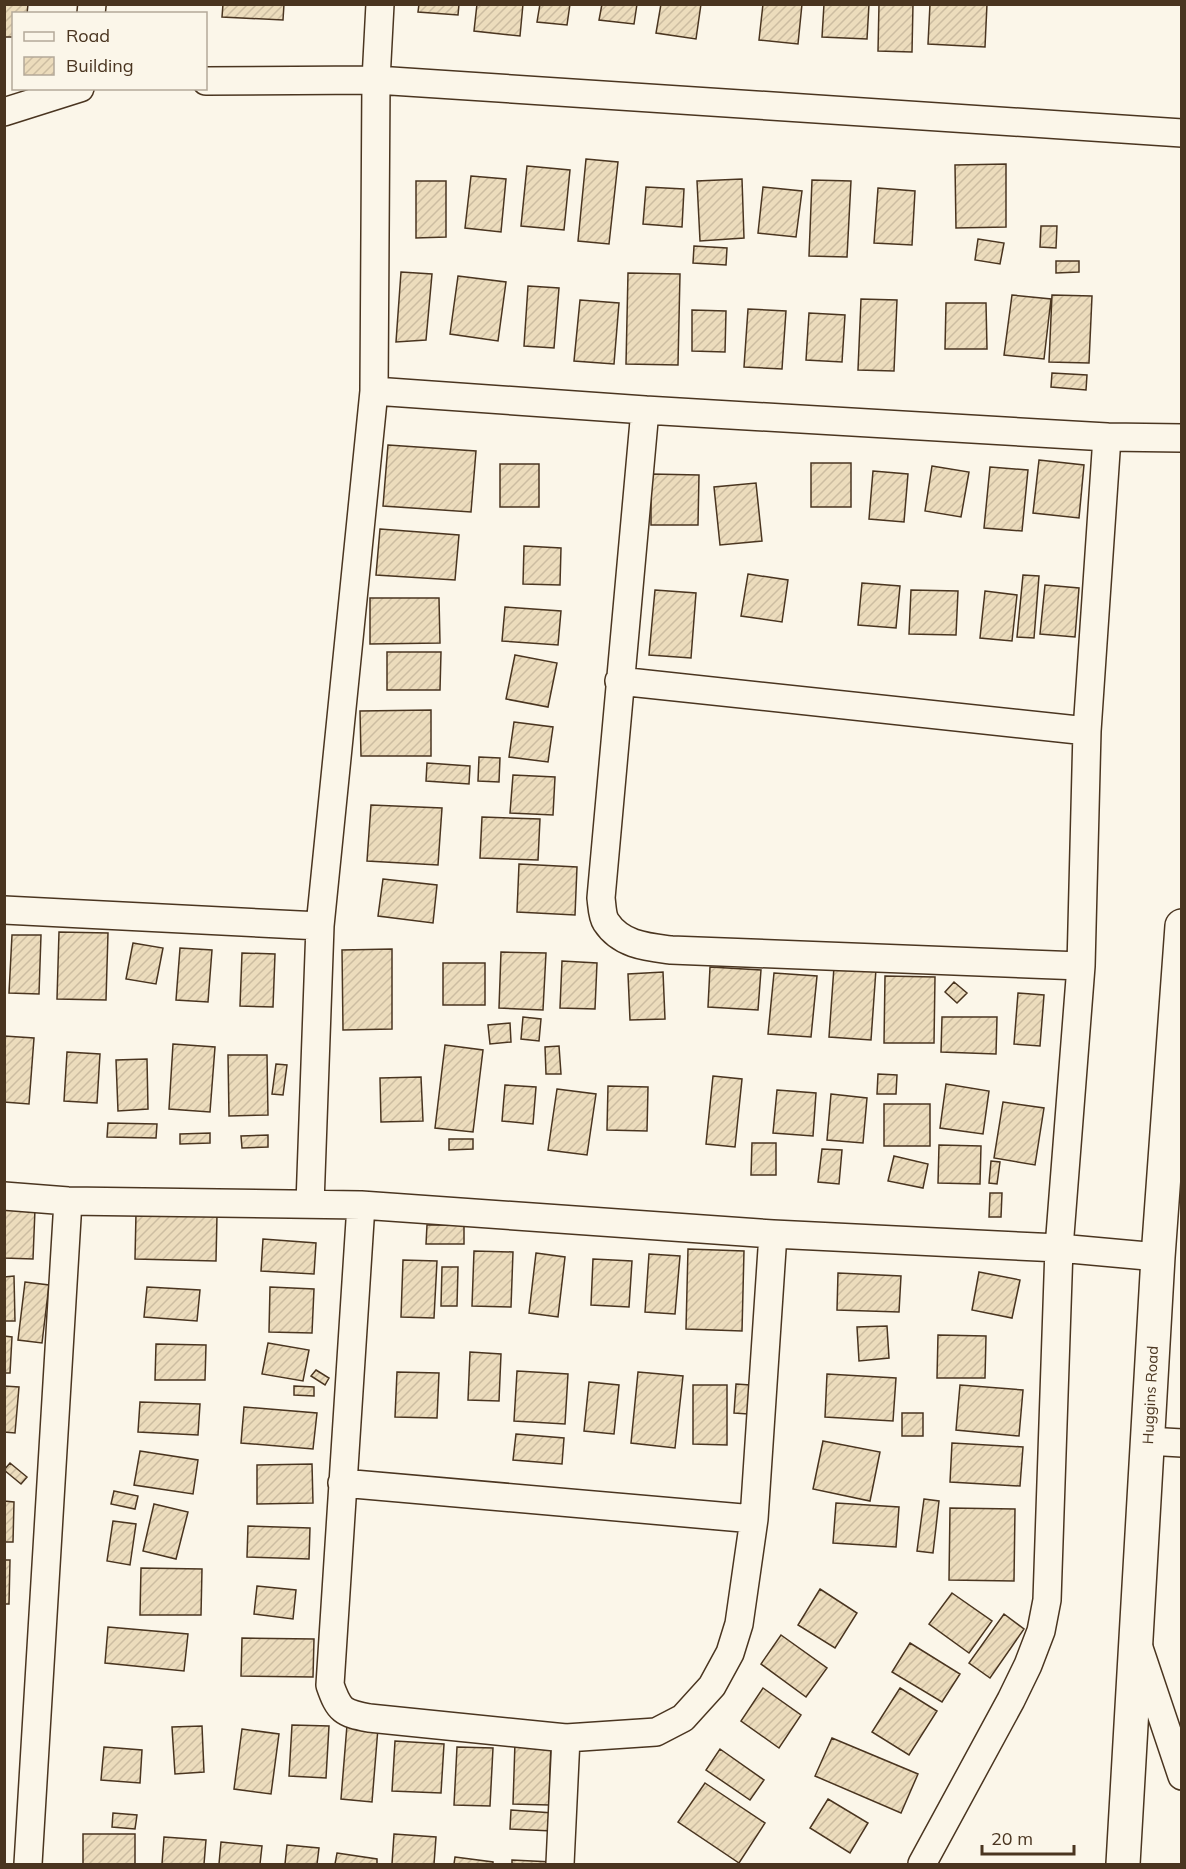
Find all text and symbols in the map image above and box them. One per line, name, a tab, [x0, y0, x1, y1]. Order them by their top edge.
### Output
legend	[12, 12, 207, 90]
text: Road	[66, 24, 110, 47]
text: Building	[66, 54, 134, 77]
street label: Huggins Road	[1138, 1345, 1162, 1445]
scale bar	[982, 1818, 1074, 1856]
text: 20 m	[991, 1827, 1033, 1850]

